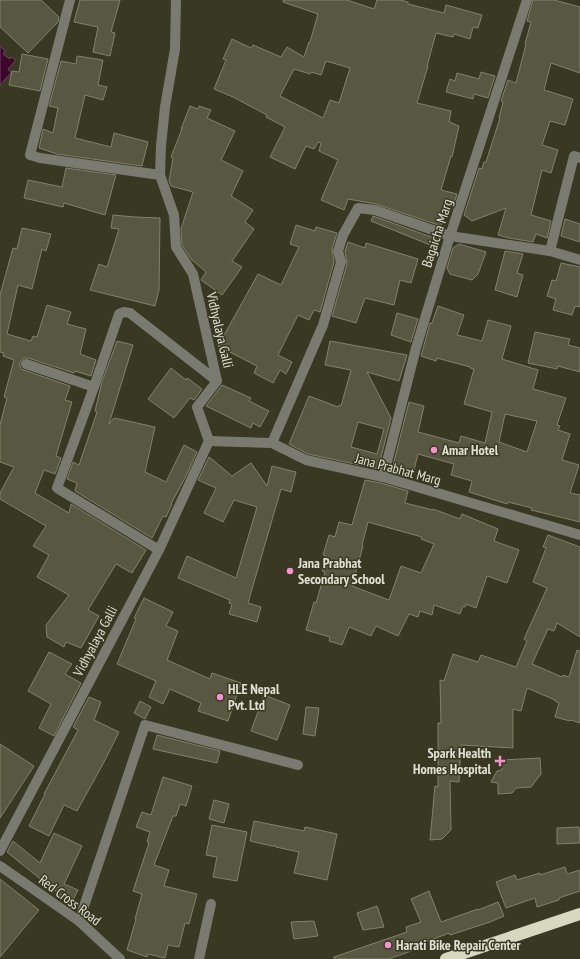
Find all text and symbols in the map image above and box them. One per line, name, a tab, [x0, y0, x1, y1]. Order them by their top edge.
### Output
street label: Bagaicha Marg	[417, 196, 457, 270]
street label: Vidhyalaya Galli	[202, 289, 237, 370]
place label: Amar Hotel	[441, 441, 499, 459]
marker: Amar Hotel	[429, 445, 439, 455]
street label: Jana Prabhat Marg	[352, 449, 443, 489]
place label: Jana Prabhat Secondary School	[297, 554, 385, 588]
marker: Jana Prabhat Secondary School	[285, 566, 295, 576]
street label: Vidhyalaya Galli	[68, 603, 121, 680]
place label: HLE Nepal Pvt. Ltd	[228, 680, 280, 714]
marker: HLE Nepal Pvt. Ltd	[215, 692, 225, 702]
place label: Spark Health Homes Hospital	[413, 744, 492, 778]
marker: Spark Health Homes Hospital	[494, 755, 506, 767]
street label: Red Cross Road	[35, 871, 105, 929]
place label: Harati Bike Repair Center	[396, 936, 522, 954]
marker: Harati Bike Repair Center	[383, 940, 393, 950]

